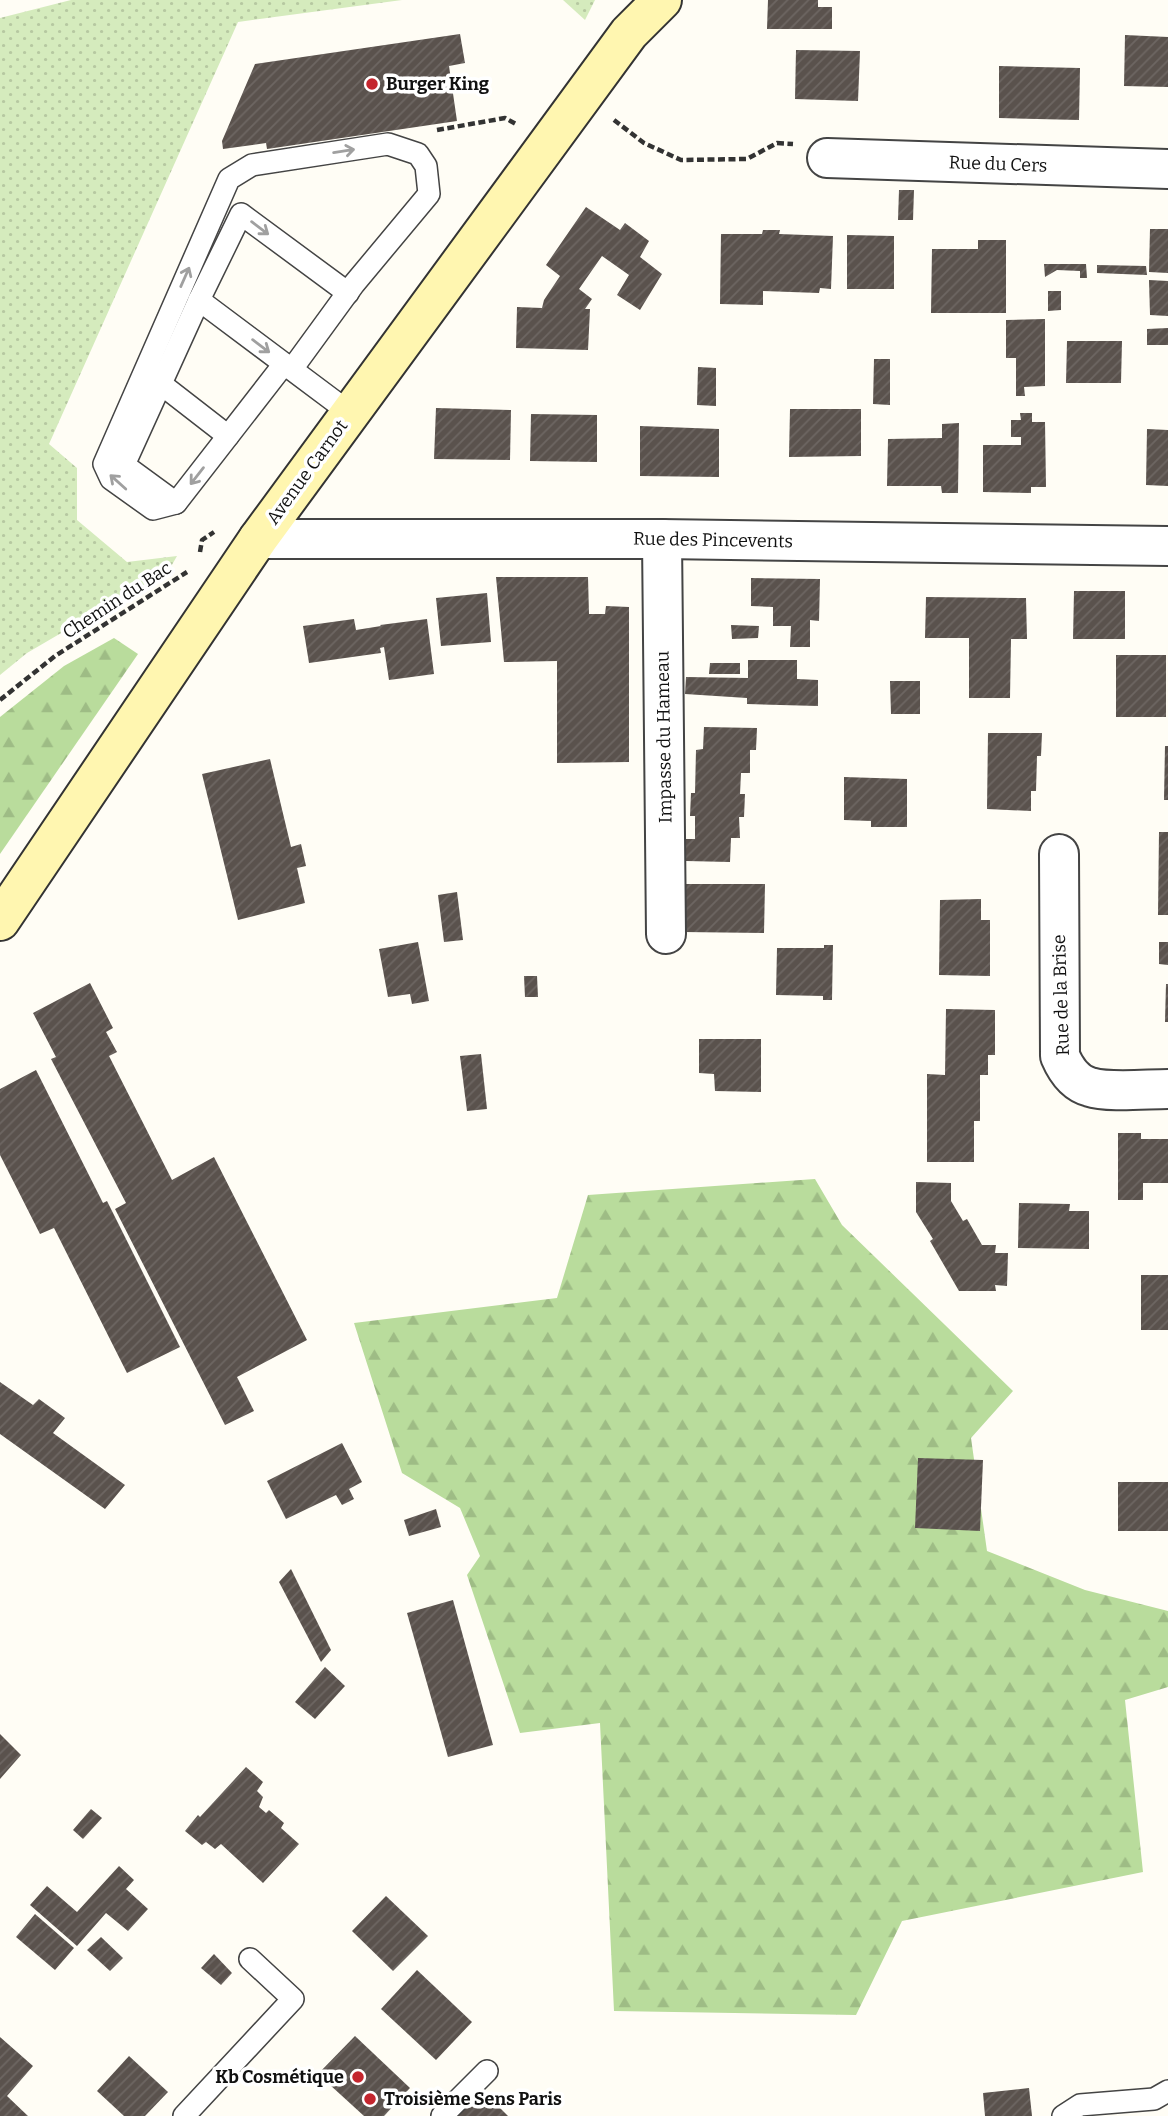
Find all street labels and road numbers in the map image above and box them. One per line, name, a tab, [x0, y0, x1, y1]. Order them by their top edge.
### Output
street label: Rue du Cers	[948, 151, 1048, 177]
street label: Avenue Carnot	[262, 415, 353, 529]
street label: Rue des Pincevents	[633, 528, 793, 552]
street label: Chemin du Bac	[58, 557, 176, 643]
street label: Impasse du Hameau	[652, 651, 676, 823]
street label: Rue de la Brise	[1048, 934, 1074, 1056]

